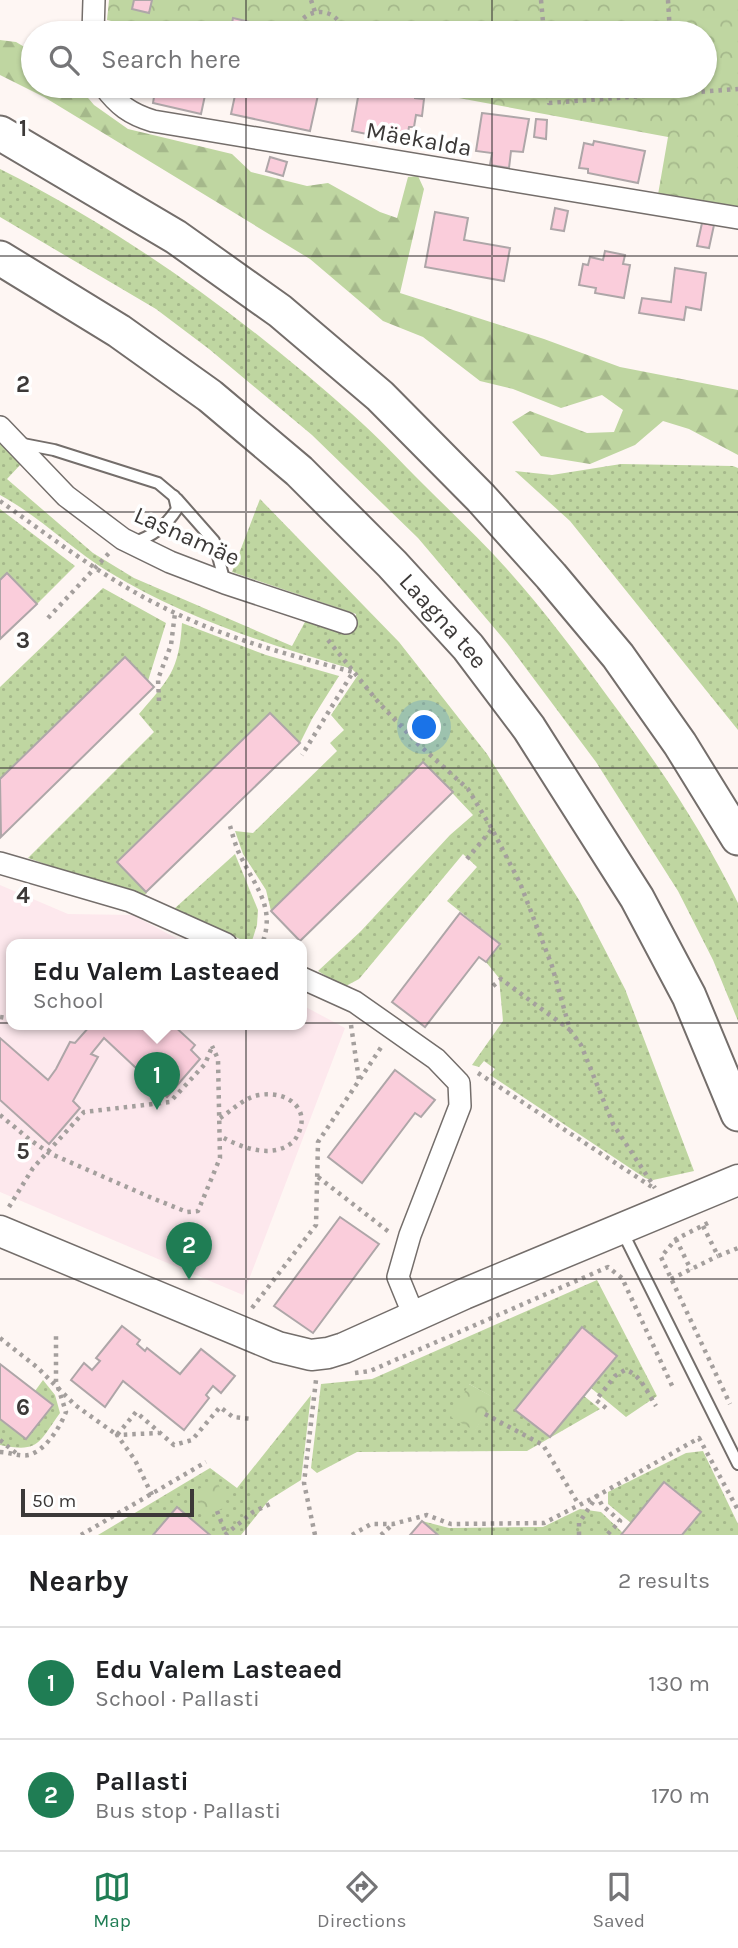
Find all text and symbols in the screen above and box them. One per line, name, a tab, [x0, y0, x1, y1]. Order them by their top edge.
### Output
search box	[21, 21, 717, 98]
icon: search	[45, 41, 83, 79]
text: Search here	[101, 44, 241, 75]
text: 1	[19, 115, 27, 142]
street label: Mäekalda	[364, 116, 474, 162]
text: 2	[16, 371, 30, 398]
street label: Lasnamäe	[130, 500, 244, 572]
street label: Laagna tee	[393, 567, 493, 674]
text: 3	[16, 627, 30, 654]
your location	[407, 710, 441, 744]
text: 4	[16, 882, 30, 909]
popup	[6, 939, 307, 1030]
text: Edu Valem Lasteaed	[33, 956, 280, 987]
text: School	[33, 987, 104, 1014]
pin: 1	[134, 1052, 180, 1110]
text: 5	[16, 1138, 30, 1165]
pin: 2	[166, 1222, 212, 1280]
text: 6	[16, 1394, 30, 1421]
scale bar	[21, 1486, 194, 1518]
text: 50 m	[32, 1490, 76, 1512]
text: Nearby	[28, 1563, 128, 1599]
text: 2 results	[618, 1567, 710, 1594]
text: Edu Valem Lasteaed	[95, 1654, 343, 1685]
text: 1	[47, 1670, 55, 1697]
text: 130 m	[648, 1670, 710, 1697]
text: School · Pallasti	[95, 1685, 260, 1712]
text: Pallasti	[95, 1766, 189, 1797]
text: 2	[44, 1782, 58, 1809]
text: 170 m	[651, 1782, 710, 1809]
text: Bus stop · Pallasti	[95, 1797, 281, 1824]
tab: Map	[93, 1868, 131, 1932]
tab: Directions	[317, 1868, 406, 1932]
tab: Saved	[592, 1868, 645, 1932]

